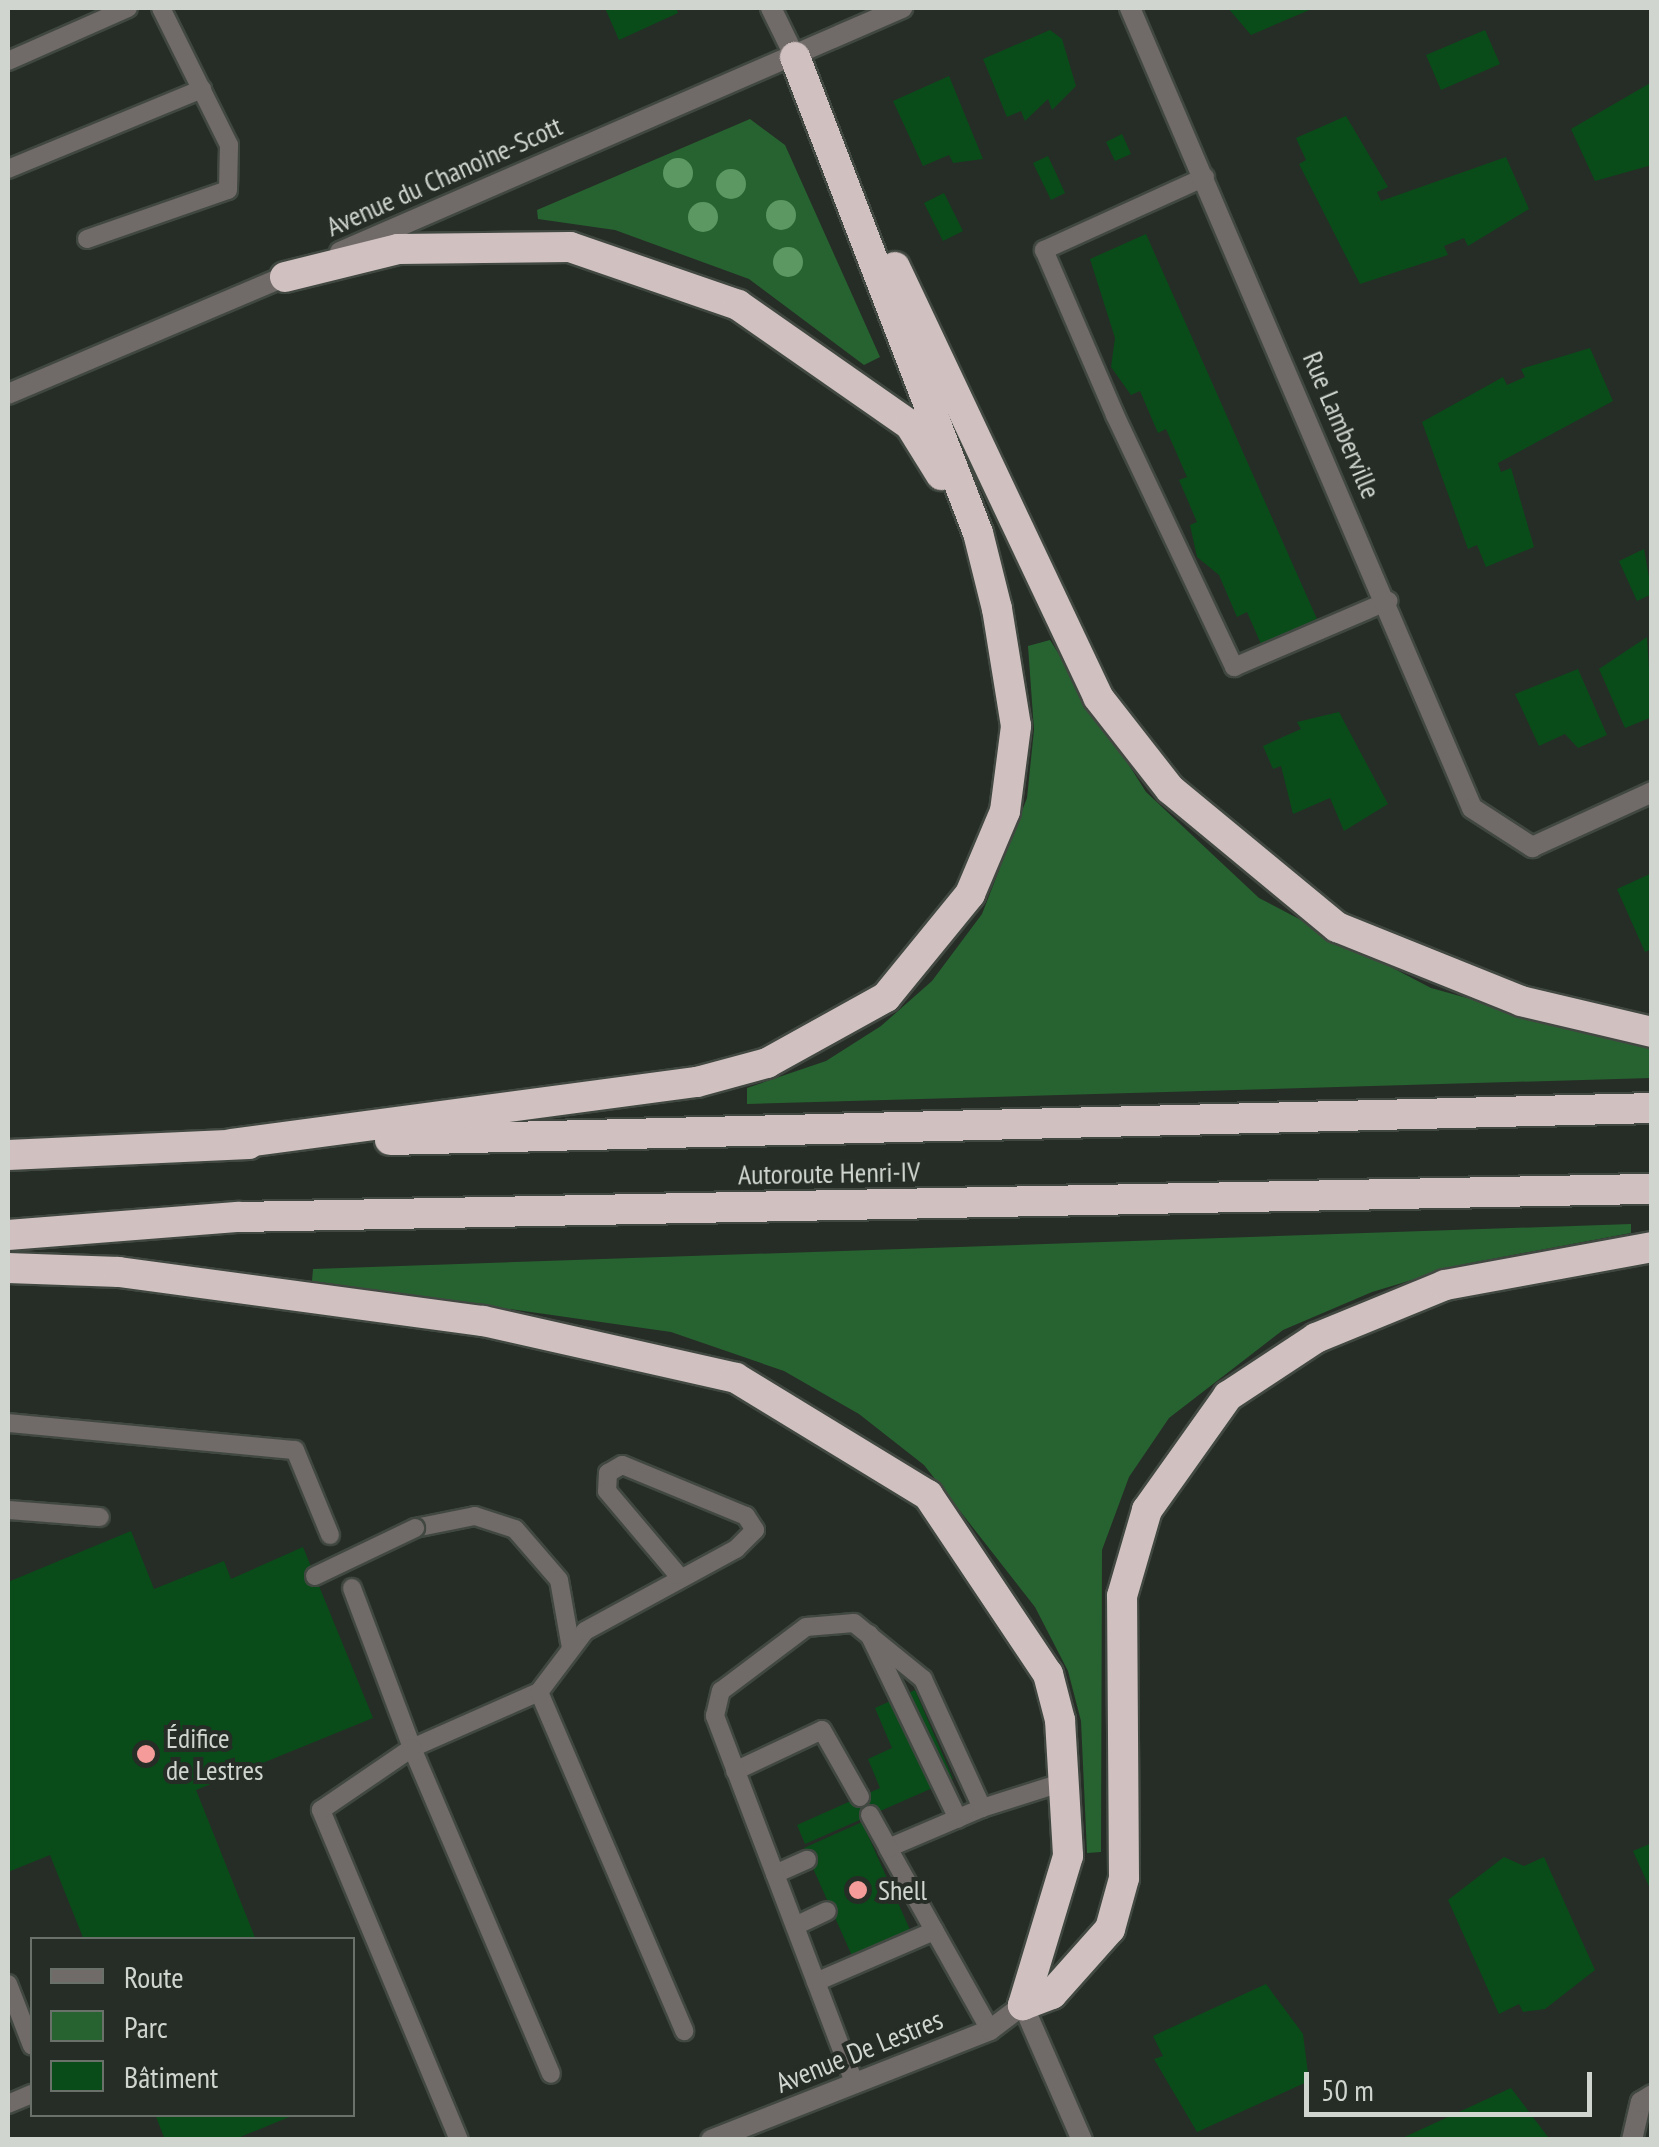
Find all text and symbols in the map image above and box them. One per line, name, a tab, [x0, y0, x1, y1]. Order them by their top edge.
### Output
street label: Avenue du Chanoine-Scott	[321, 109, 567, 243]
street label: Rue Lamberville	[1296, 346, 1388, 504]
street label: Autoroute Henri-IV	[738, 1155, 920, 1191]
place label: Édifice de Lestres	[166, 1721, 263, 1787]
marker: Édifice de Lestres	[135, 1743, 157, 1765]
place label: Shell	[878, 1873, 927, 1907]
marker: Shell	[847, 1879, 869, 1901]
legend	[30, 1937, 355, 2117]
text: Route	[124, 1957, 184, 1996]
street label: Avenue De Lestres	[771, 2002, 947, 2100]
text: Parc	[124, 2007, 168, 2046]
scale bar	[1309, 2052, 1596, 2114]
text: Bâtiment	[124, 2057, 218, 2096]
text: 50 m	[1321, 2070, 1374, 2109]

